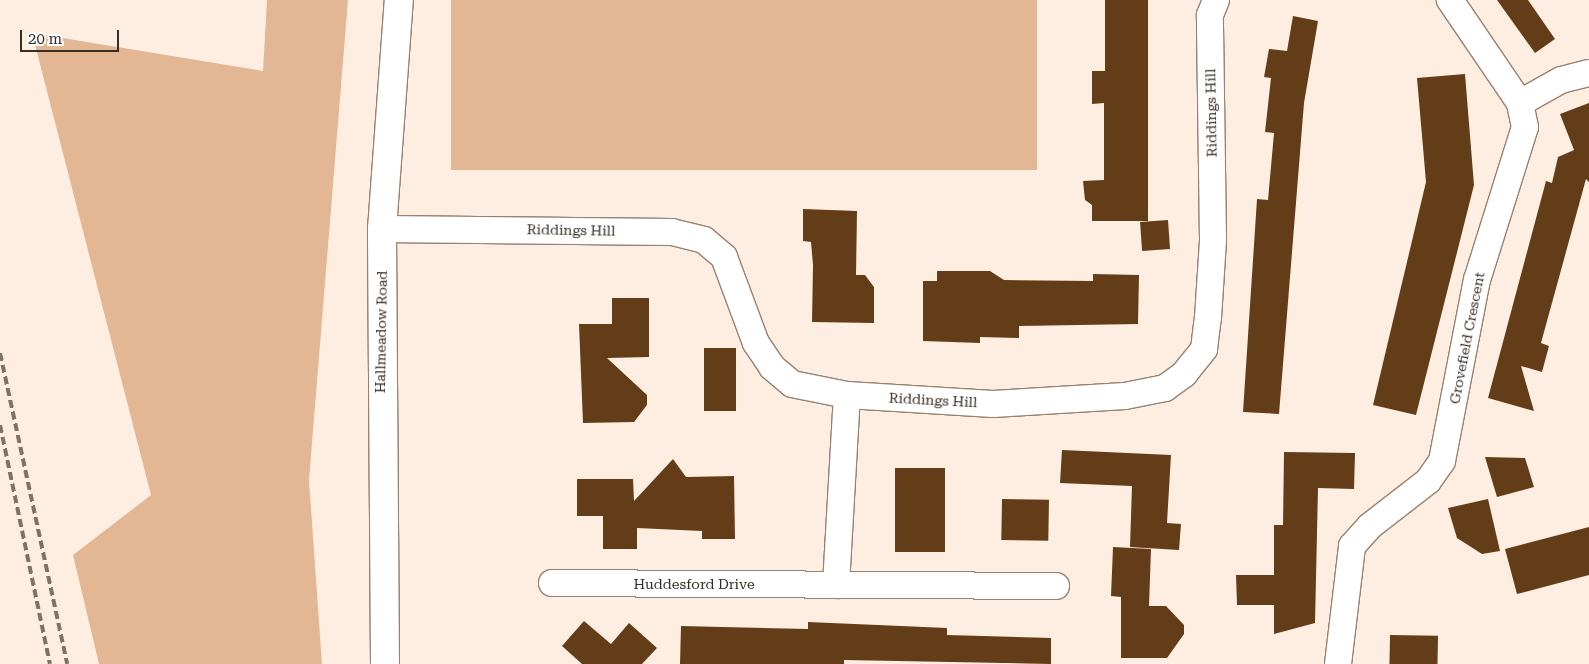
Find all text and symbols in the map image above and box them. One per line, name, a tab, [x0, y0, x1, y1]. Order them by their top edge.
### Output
scale bar	[22, 20, 121, 52]
text: 20 m	[28, 30, 62, 48]
street label: Riddings Hill	[1202, 69, 1220, 157]
street label: Riddings Hill	[527, 221, 615, 239]
street label: Hallmeadow Road	[372, 271, 390, 393]
street label: Grovefield Crescent	[1446, 271, 1488, 405]
street label: Riddings Hill	[888, 389, 978, 411]
street label: Huddesford Drive	[633, 576, 755, 592]

